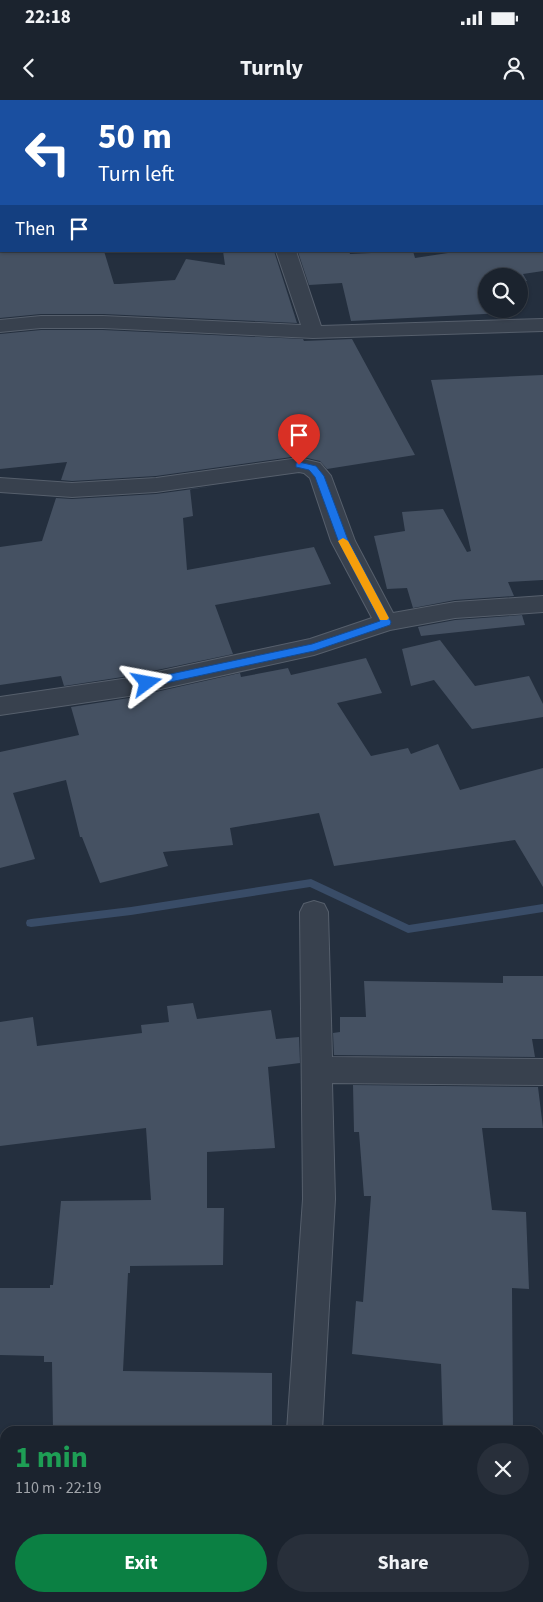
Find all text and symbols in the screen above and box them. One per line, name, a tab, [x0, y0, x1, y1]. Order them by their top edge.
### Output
text: 22:18	[25, 4, 71, 31]
text: Turnly	[240, 52, 303, 84]
icon: back	[15, 54, 43, 82]
icon: person	[500, 54, 528, 82]
text: 50 m	[98, 112, 172, 162]
icon: left	[15, 120, 80, 185]
text: Turn left	[98, 158, 174, 190]
icon: arrive	[65, 215, 93, 243]
text: Then	[15, 216, 55, 243]
map controls	[478, 268, 528, 318]
button: search	[478, 268, 528, 318]
pin	[278, 414, 320, 465]
icon: arrive	[285, 421, 313, 449]
position arrow	[120, 656, 172, 708]
text: 1 min	[15, 1436, 88, 1479]
button: close	[477, 1443, 529, 1495]
text: 110 m · 22:19	[15, 1477, 102, 1499]
button: Exit	[15, 1534, 267, 1592]
button: Share	[277, 1534, 529, 1592]

